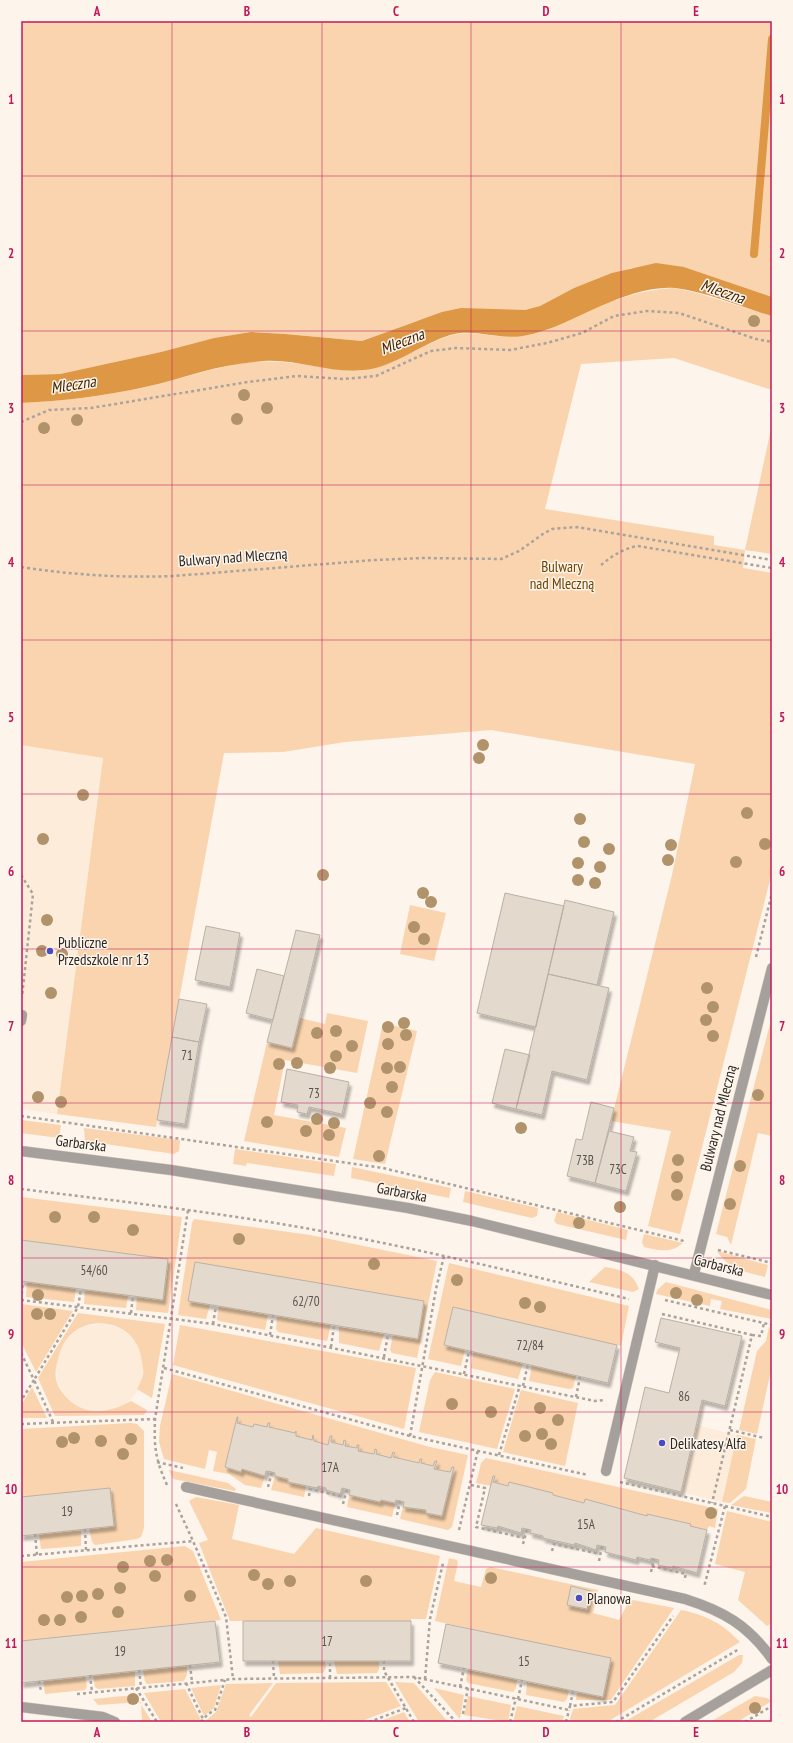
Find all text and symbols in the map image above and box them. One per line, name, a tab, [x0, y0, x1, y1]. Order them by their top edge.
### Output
text: A	[93, 3, 101, 20]
text: B	[244, 3, 250, 20]
text: C	[393, 3, 399, 20]
text: D	[543, 3, 550, 20]
text: E	[693, 3, 699, 20]
text: 1	[8, 91, 14, 108]
text: 1	[779, 91, 785, 108]
text: 2	[8, 245, 14, 262]
text: 2	[779, 245, 785, 262]
water label: Mleczna	[698, 274, 749, 308]
water label: Mleczna	[377, 323, 428, 358]
water label: Mleczna	[49, 370, 98, 397]
text: 3	[8, 400, 14, 417]
text: 3	[779, 400, 785, 417]
street label: Bulwary nad Mleczną	[178, 544, 288, 570]
text: 4	[8, 554, 15, 571]
text: 4	[779, 554, 786, 571]
park label: Bulwary nad Mleczną	[530, 557, 594, 593]
text: 5	[8, 709, 14, 726]
text: 5	[779, 709, 785, 726]
text: 6	[8, 863, 14, 880]
text: 6	[779, 863, 785, 880]
place label: Publiczne Przedszkole nr 13	[58, 933, 149, 969]
marker: Publiczne Przedszkole nr 13	[45, 946, 55, 956]
text: 7	[8, 1018, 14, 1035]
text: 7	[779, 1018, 785, 1035]
house number: 71	[181, 1047, 193, 1064]
street label: Bulwary nad Mleczną	[696, 1063, 740, 1173]
house number: 73	[308, 1085, 320, 1102]
street label: Garbarska	[55, 1130, 107, 1156]
house number: 73B	[576, 1152, 594, 1169]
house number: 73C	[609, 1161, 627, 1178]
text: 8	[8, 1172, 14, 1189]
text: 8	[779, 1172, 785, 1189]
street label: Garbarska	[375, 1178, 429, 1206]
street label: Garbarska	[692, 1250, 746, 1280]
house number: 54/60	[80, 1262, 108, 1279]
house number: 62/70	[292, 1293, 320, 1310]
text: 9	[8, 1326, 14, 1343]
text: 9	[779, 1326, 785, 1343]
house number: 72/84	[516, 1337, 544, 1354]
house number: 86	[678, 1388, 690, 1405]
place label: Delikatesy Alfa	[670, 1434, 746, 1453]
marker: Delikatesy Alfa	[657, 1438, 667, 1448]
house number: 17A	[321, 1459, 340, 1476]
text: 10	[5, 1481, 17, 1498]
text: 10	[776, 1481, 788, 1498]
house number: 19	[61, 1503, 73, 1520]
house number: 15A	[577, 1516, 596, 1533]
place label: Planowa	[587, 1589, 631, 1608]
marker: Planowa	[574, 1593, 584, 1603]
house number: 17	[321, 1633, 333, 1650]
text: 11	[5, 1635, 17, 1652]
text: 11	[776, 1635, 788, 1652]
house number: 19	[114, 1643, 126, 1660]
house number: 15	[518, 1653, 530, 1670]
text: A	[93, 1724, 101, 1741]
text: B	[244, 1724, 250, 1741]
text: C	[393, 1724, 399, 1741]
text: D	[543, 1724, 550, 1741]
text: E	[693, 1724, 699, 1741]

